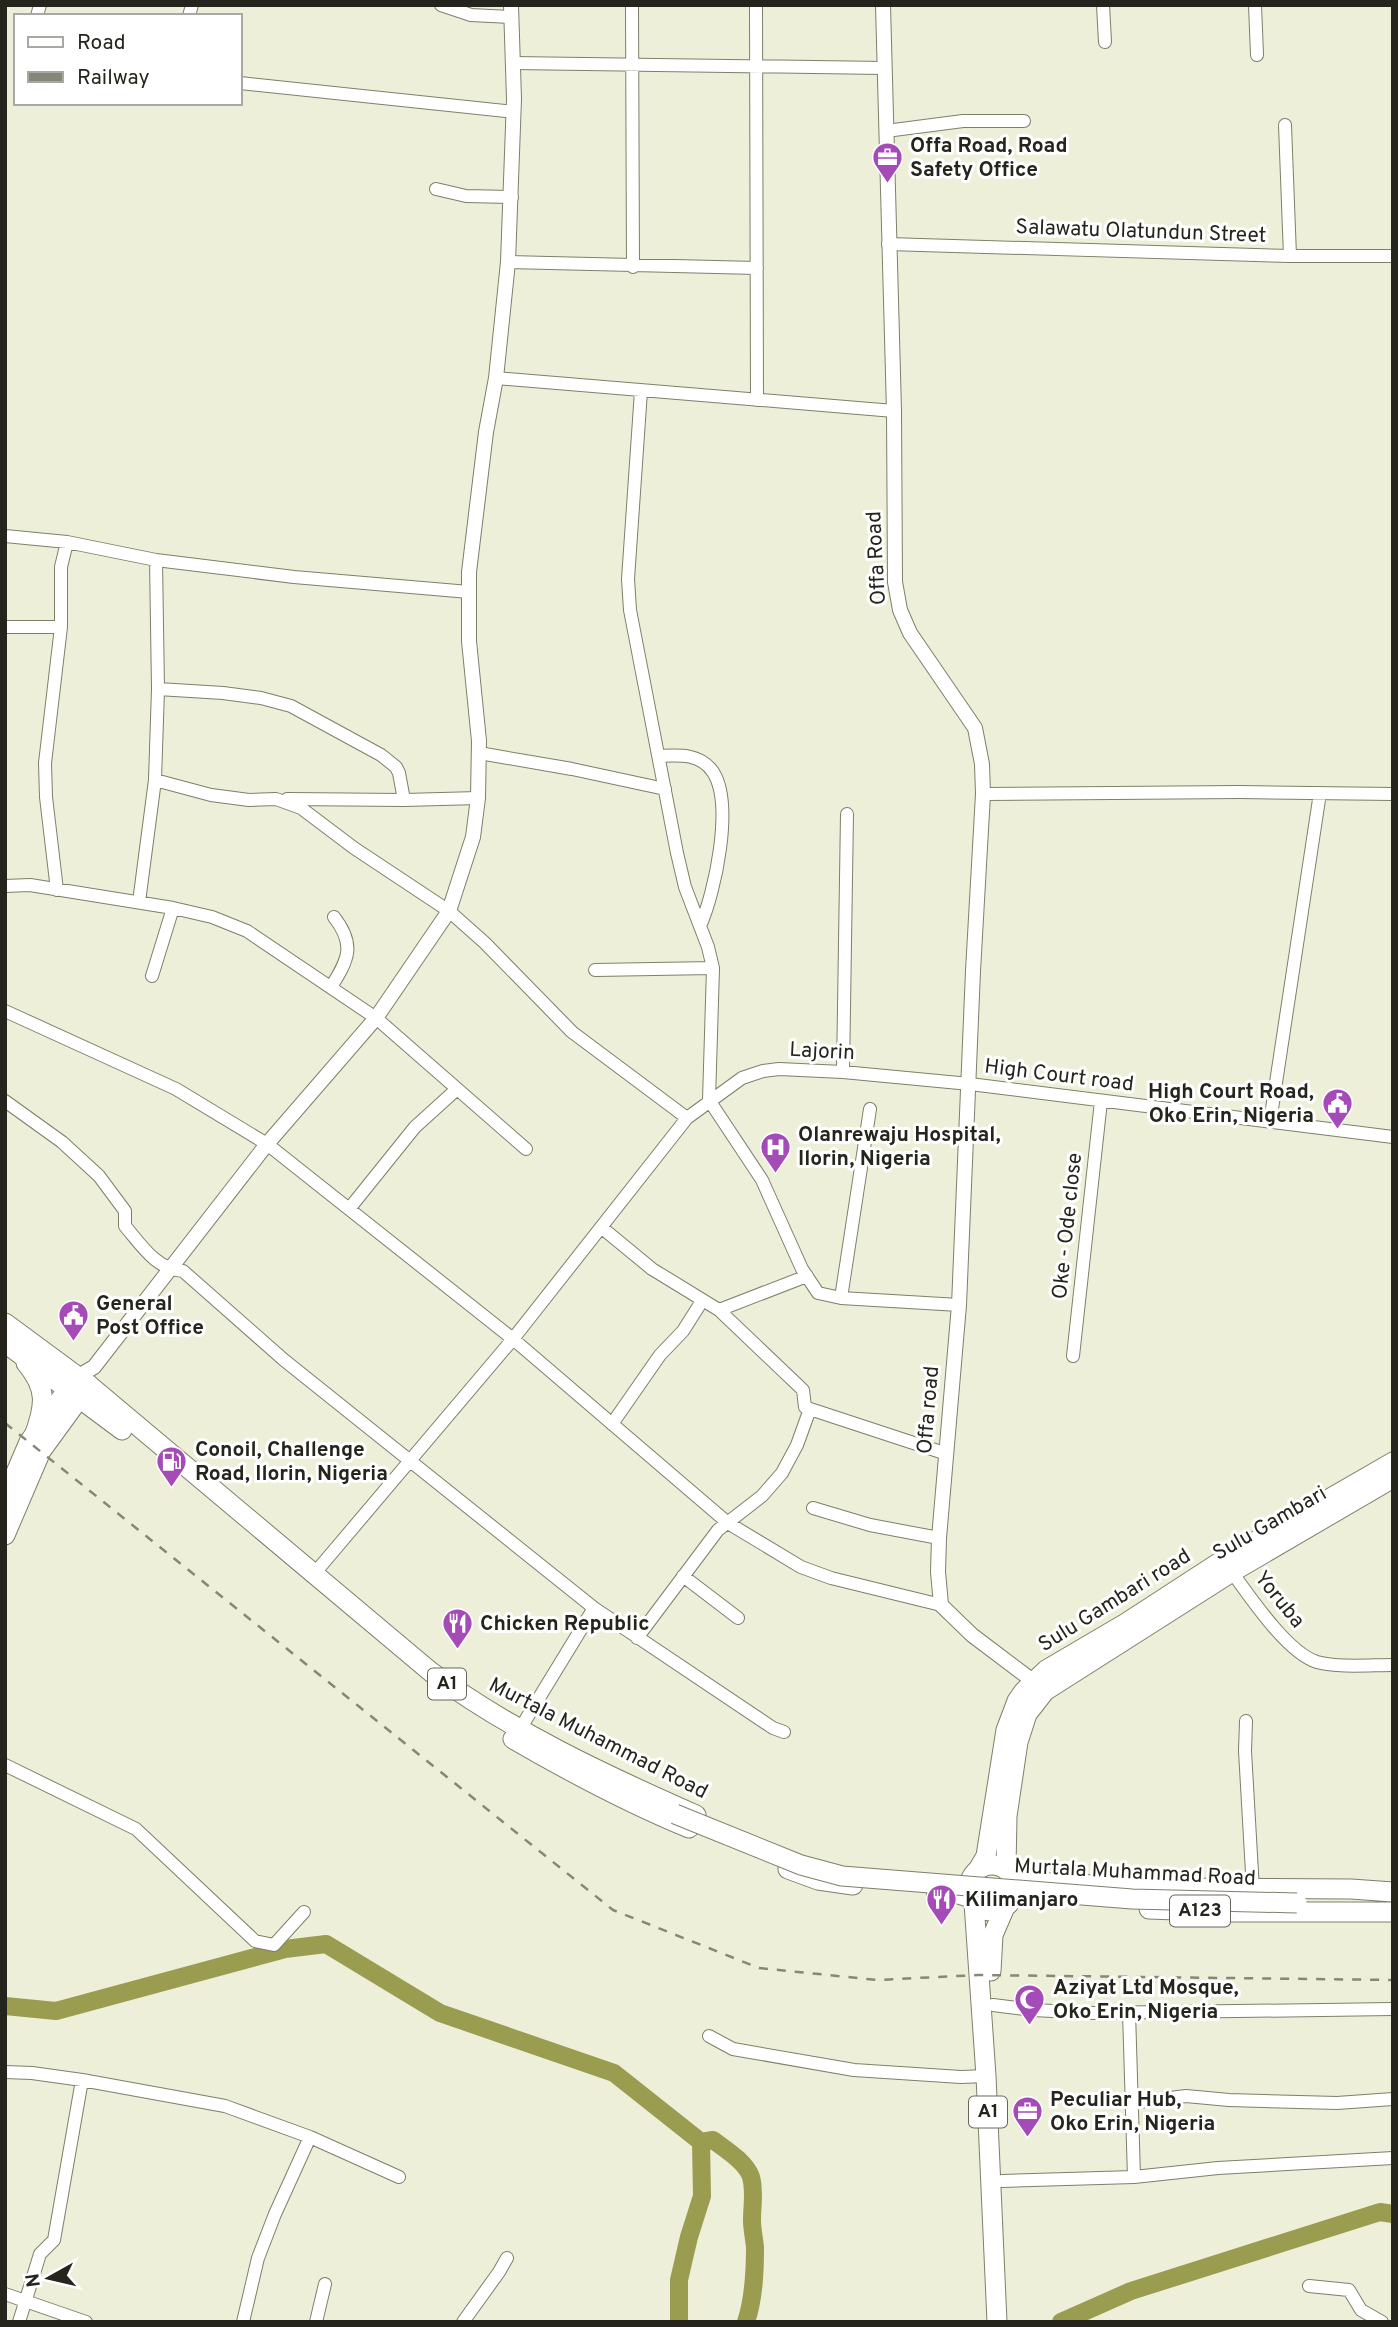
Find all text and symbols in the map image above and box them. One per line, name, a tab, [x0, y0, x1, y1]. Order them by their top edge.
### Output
legend	[14, 14, 242, 105]
text: Road	[77, 30, 126, 57]
text: Railway	[77, 65, 150, 92]
place label: Offa Road, Road Safety Office	[910, 133, 1068, 184]
office icon: Offa Road, Road Safety Office	[870, 141, 904, 185]
street label: Salawatu Olatundun Street	[1015, 214, 1267, 250]
street label: Offa Road	[861, 510, 893, 606]
street label: Lajorin	[789, 1037, 855, 1067]
street label: High Court road	[983, 1053, 1135, 1099]
place label: High Court Road, Oko Erin, Nigeria	[1148, 1079, 1314, 1130]
public building icon: High Court Road, Oko Erin, Nigeria	[1320, 1087, 1354, 1131]
place label: Olanrewaju Hospital, Ilorin, Nigeria	[798, 1122, 1001, 1173]
hospital icon: Olanrewaju Hospital, Ilorin, Nigeria	[758, 1130, 792, 1174]
street label: Oke - Ode close	[1047, 1151, 1089, 1301]
place label: General Post Office	[96, 1291, 204, 1342]
public building icon: General Post Office	[56, 1299, 90, 1343]
street label: Offa road	[912, 1365, 946, 1455]
place label: Conoil, Challenge Road, Ilorin, Nigeria	[195, 1437, 388, 1488]
fuel station icon: Conoil, Challenge Road, Ilorin, Nigeria	[155, 1445, 189, 1489]
street label: Sulu Gambari	[1208, 1481, 1332, 1567]
street label: Sulu Gambari road	[1034, 1543, 1196, 1659]
street label: Yoruba	[1248, 1566, 1310, 1634]
restaurant icon: Chicken Republic	[440, 1607, 474, 1651]
place label: Chicken Republic	[480, 1611, 650, 1638]
road number: A1	[428, 1668, 466, 1700]
street label: Murtala Muhammad Road	[484, 1672, 712, 1806]
street label: Murtala Muhammad Road	[1013, 1853, 1257, 1893]
restaurant icon: Kilimanjaro	[925, 1883, 959, 1927]
place label: Kilimanjaro	[965, 1887, 1078, 1914]
road number: A123	[1170, 1896, 1230, 1926]
place label: Aziyat Ltd Mosque, Oko Erin, Nigeria	[1053, 1975, 1239, 2026]
mosque icon: Aziyat Ltd Mosque, Oko Erin, Nigeria	[1013, 1983, 1047, 2027]
place label: Peculiar Hub, Oko Erin, Nigeria	[1050, 2087, 1215, 2138]
office icon: Peculiar Hub, Oko Erin, Nigeria	[1010, 2095, 1044, 2139]
road number: A1	[969, 2096, 1007, 2128]
north arrow	[14, 2243, 84, 2313]
text: N	[21, 2272, 47, 2289]

